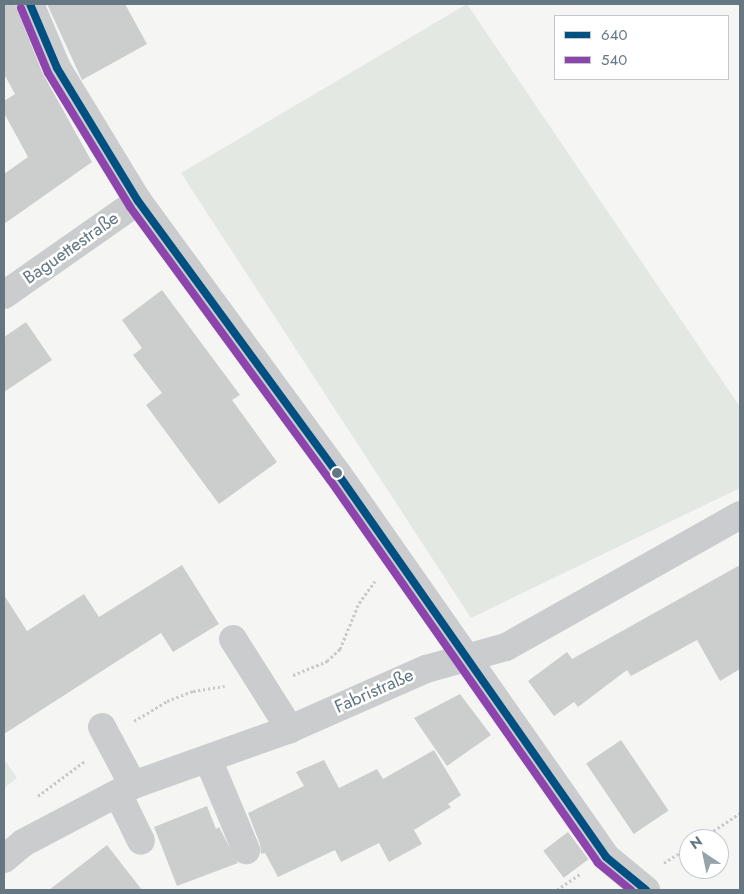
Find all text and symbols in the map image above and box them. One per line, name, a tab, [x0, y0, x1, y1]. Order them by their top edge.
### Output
legend	[554, 15, 729, 80]
text: 640	[601, 24, 627, 46]
text: 540	[601, 49, 627, 71]
street label: Baguettestraße	[19, 207, 123, 289]
unlabelled marker	[332, 468, 342, 478]
street label: Fabristraße	[331, 664, 417, 718]
north arrow	[679, 829, 729, 879]
text: N	[686, 831, 706, 854]

